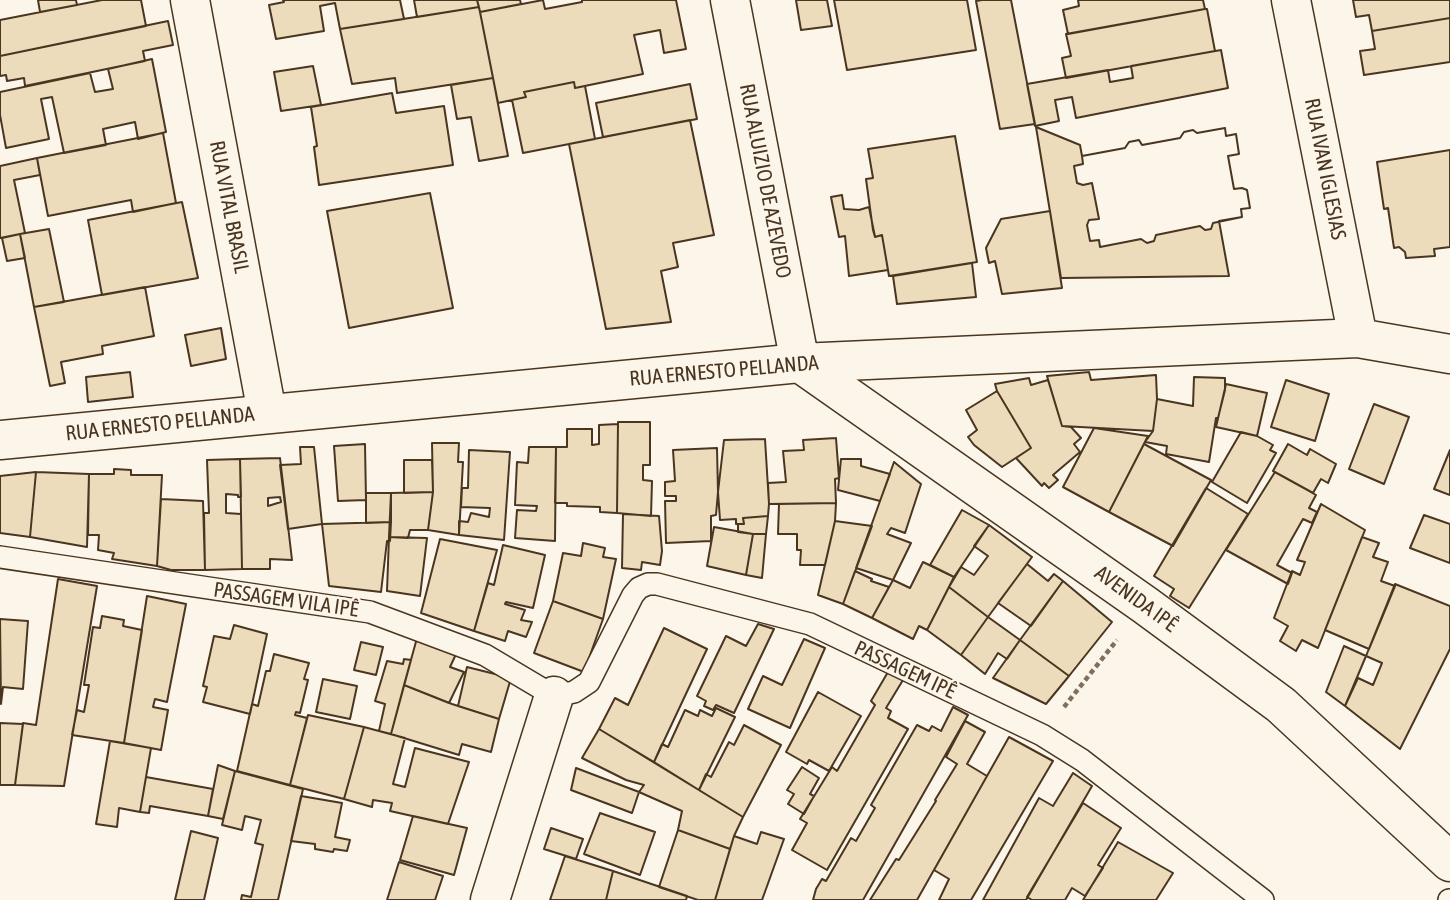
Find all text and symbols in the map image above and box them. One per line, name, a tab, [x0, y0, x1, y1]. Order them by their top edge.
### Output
street label: RUA ALUIZIO DE AZEVEDO	[734, 82, 796, 280]
street label: RUA IVAN IGLESIAS	[1299, 96, 1351, 242]
street label: RUA VITAL BRASIL	[204, 139, 254, 275]
street label: RUA ERNESTO PELLANDA	[628, 350, 820, 392]
street label: RUA ERNESTO PELLANDA	[64, 402, 256, 446]
street label: AVENIDA IPÊ	[1090, 560, 1182, 638]
street label: PASSAGEM VILA IPÊ	[212, 577, 360, 623]
street label: PASSAGEM IPÊ	[850, 635, 960, 705]

